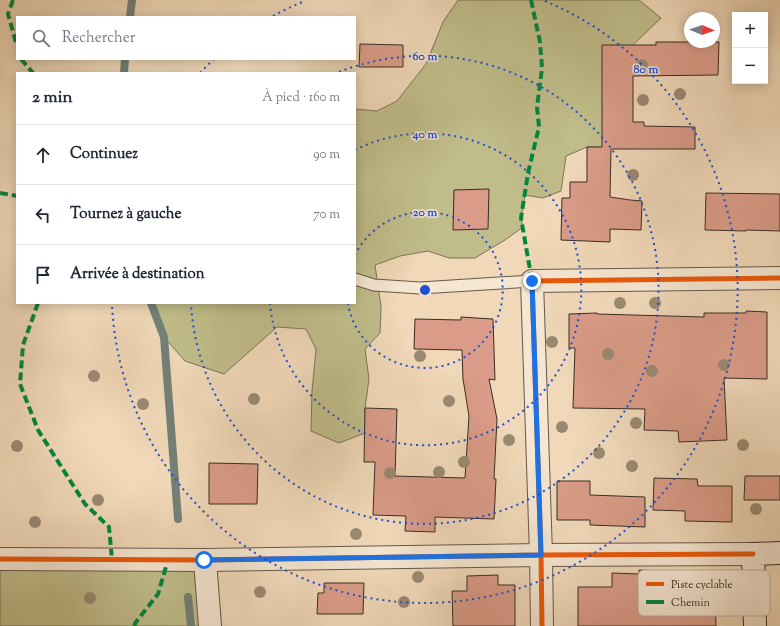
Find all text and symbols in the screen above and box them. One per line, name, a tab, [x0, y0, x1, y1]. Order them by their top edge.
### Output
north arrow	[684, 12, 720, 48]
map controls	[732, 12, 768, 84]
button: +	[732, 12, 768, 48]
search box	[16, 16, 356, 60]
icon: search	[30, 27, 52, 49]
text: Rechercher	[62, 28, 135, 49]
text: 60 m	[413, 48, 437, 66]
button: −	[732, 48, 768, 84]
text: 80 m	[634, 61, 658, 79]
text: 2 min	[32, 86, 73, 110]
text: À pied · 160 m	[262, 89, 340, 107]
text: 40 m	[412, 126, 437, 144]
icon: ahead	[32, 144, 54, 166]
text: Continuez	[70, 144, 138, 165]
text: 90 m	[313, 146, 340, 164]
icon: left	[32, 204, 54, 226]
text: Tournez à gauche	[70, 204, 181, 225]
text: 20 m	[413, 204, 437, 222]
text: 70 m	[313, 206, 340, 224]
icon: arrive	[32, 264, 54, 286]
text: Arrivée à destination	[70, 264, 205, 285]
route end	[523, 272, 541, 290]
centre of rings	[418, 283, 432, 297]
route start	[195, 551, 213, 569]
legend	[638, 570, 770, 616]
text: Piste cyclable	[671, 577, 733, 593]
text: Chemin	[671, 595, 711, 611]

